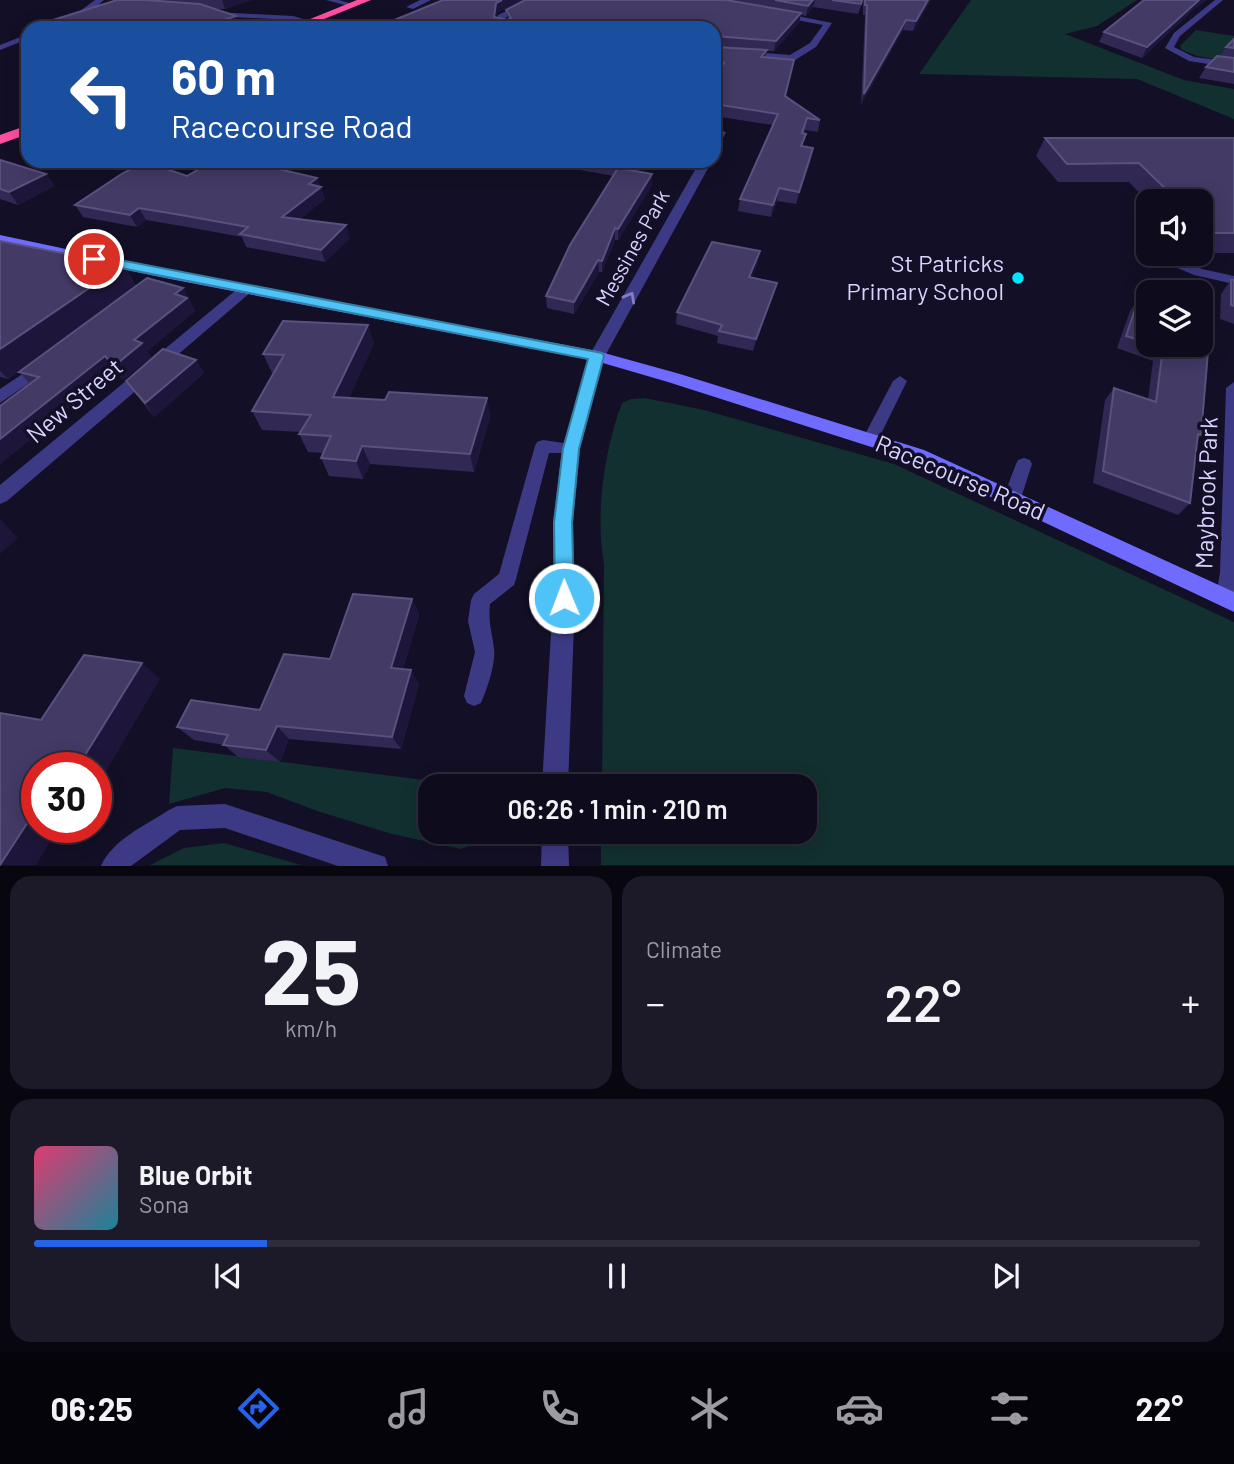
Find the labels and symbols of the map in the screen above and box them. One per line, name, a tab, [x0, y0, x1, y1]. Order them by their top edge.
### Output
street label: Messines Park	[589, 185, 674, 310]
pin	[64, 229, 124, 289]
place label: St Patricks Primary School	[847, 248, 1004, 305]
marker: St Patricks Primary School	[1010, 270, 1026, 286]
one-way arrow	[622, 291, 635, 304]
street label: New Street	[20, 351, 128, 448]
street label: Maybrook Park	[1188, 416, 1223, 570]
street label: Racecourse Road	[871, 428, 1050, 525]
position arrow	[527, 561, 601, 635]
speed limit sign: 30	[21, 752, 112, 843]

